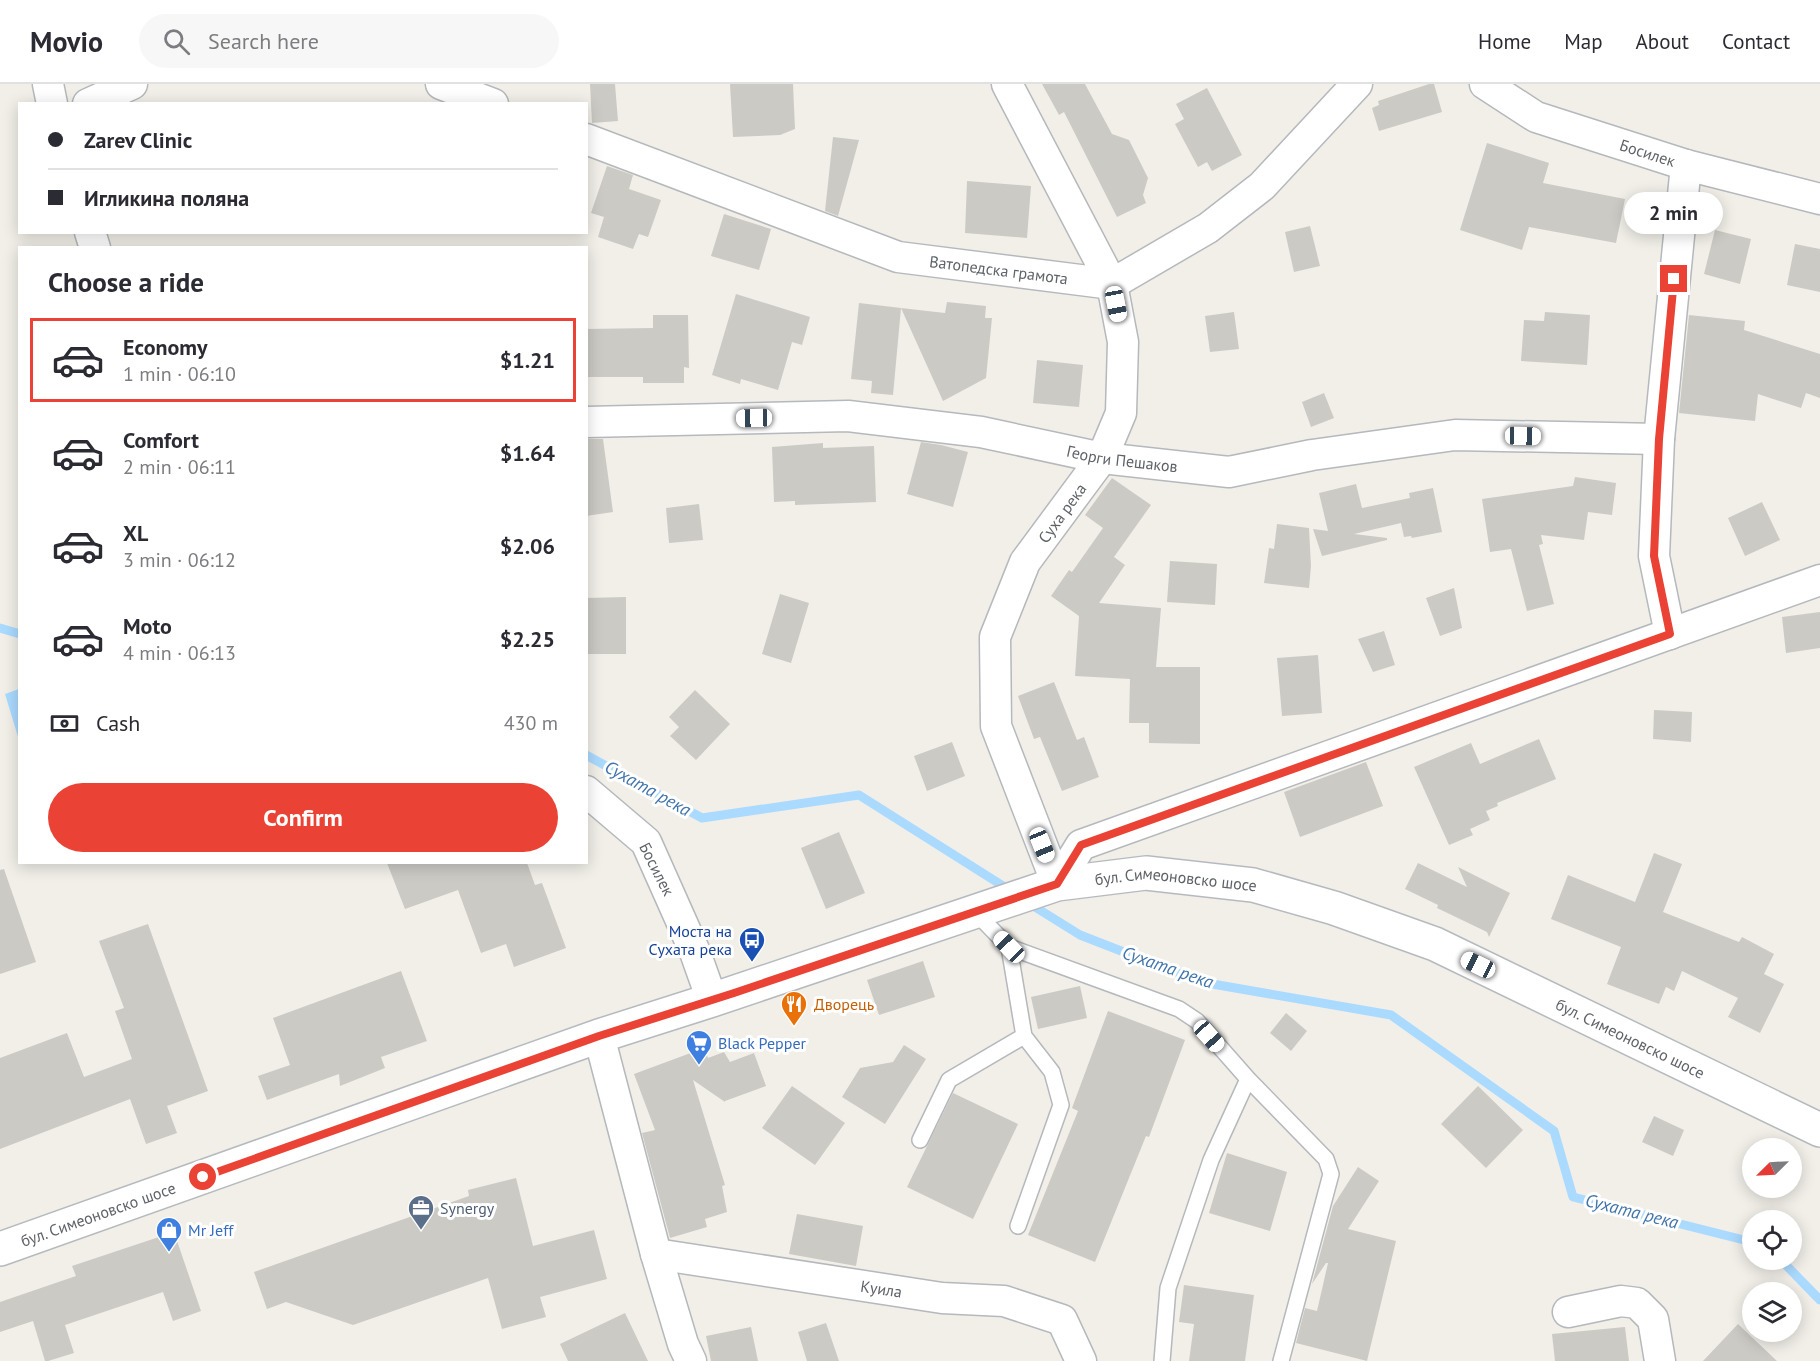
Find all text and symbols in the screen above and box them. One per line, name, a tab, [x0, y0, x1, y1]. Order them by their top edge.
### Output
search box	[139, 14, 559, 68]
text: Movio	[30, 23, 103, 60]
icon: search	[160, 25, 193, 58]
text: Search here	[208, 27, 319, 55]
text: Home	[1478, 28, 1531, 55]
text: Map	[1564, 28, 1603, 55]
text: About	[1636, 28, 1689, 55]
text: Contact	[1722, 28, 1790, 55]
text: Zarev Clinic	[84, 126, 192, 154]
street label: Босилек	[1617, 134, 1678, 171]
text: Игликина поляна	[84, 184, 249, 212]
callout: 2 min	[1624, 192, 1724, 234]
text: 2 min	[1649, 200, 1698, 226]
street label: Ватопедска грамота	[928, 251, 1069, 288]
text: Choose a ride	[48, 265, 204, 299]
route end	[1660, 265, 1687, 292]
car	[1104, 285, 1128, 323]
icon: car	[51, 333, 105, 387]
text: Economy	[123, 333, 207, 361]
text: $1.21	[500, 346, 555, 374]
text: 1 min · 06:10	[123, 361, 236, 387]
car	[736, 409, 772, 427]
icon: car	[51, 426, 105, 480]
text: Comfort	[123, 426, 199, 454]
car	[1505, 427, 1541, 445]
text: $1.64	[500, 439, 555, 467]
street label: Георги Пешаков	[1065, 441, 1179, 476]
text: 2 min · 06:11	[123, 454, 236, 480]
street label: Суха река	[1034, 479, 1090, 547]
icon: car	[51, 519, 105, 573]
text: XL	[123, 519, 148, 547]
text: $2.06	[500, 532, 555, 560]
text: 3 min · 06:12	[123, 547, 236, 573]
icon: car	[51, 612, 105, 666]
text: Moto	[123, 612, 172, 640]
text: $2.25	[500, 625, 555, 653]
text: 4 min · 06:13	[123, 640, 236, 666]
icon: cash	[48, 707, 81, 740]
text: Cash	[96, 709, 140, 737]
text: 430 m	[504, 710, 558, 736]
water label: Сухата река	[601, 755, 695, 821]
button: Confirm	[48, 783, 558, 852]
car	[1027, 825, 1057, 865]
street label: Босилек	[635, 839, 679, 899]
street label: бул. Симеоновско шосе	[1094, 863, 1258, 895]
place label: Моста на Сухата река	[648, 921, 732, 959]
bus stop icon: Моста на Сухата река	[737, 925, 767, 963]
car	[990, 928, 1028, 966]
water label: Сухата река	[1119, 941, 1217, 993]
car	[1458, 949, 1498, 981]
restaurant icon: Дворець	[779, 989, 809, 1027]
place label: Дворець	[814, 994, 874, 1014]
street label: бул. Симеоновско шосе	[1553, 994, 1708, 1083]
car	[1190, 1017, 1228, 1055]
supermarket icon: Black Pepper	[684, 1028, 714, 1066]
place label: Black Pepper	[718, 1033, 807, 1053]
north arrow	[1742, 1138, 1802, 1198]
map controls	[1742, 1138, 1802, 1342]
route start	[189, 1163, 216, 1190]
street label: бул. Симеоновско шосе	[18, 1177, 178, 1251]
water label: Сухата река	[1583, 1188, 1681, 1234]
office icon: Synergy	[406, 1193, 436, 1231]
place label: Synergy	[440, 1198, 495, 1218]
button: locate	[1742, 1210, 1802, 1270]
shop icon: Mr Jeff	[154, 1215, 184, 1253]
place label: Mr Jeff	[188, 1220, 234, 1240]
street label: Куила	[859, 1276, 904, 1302]
button: layers	[1742, 1282, 1802, 1342]

